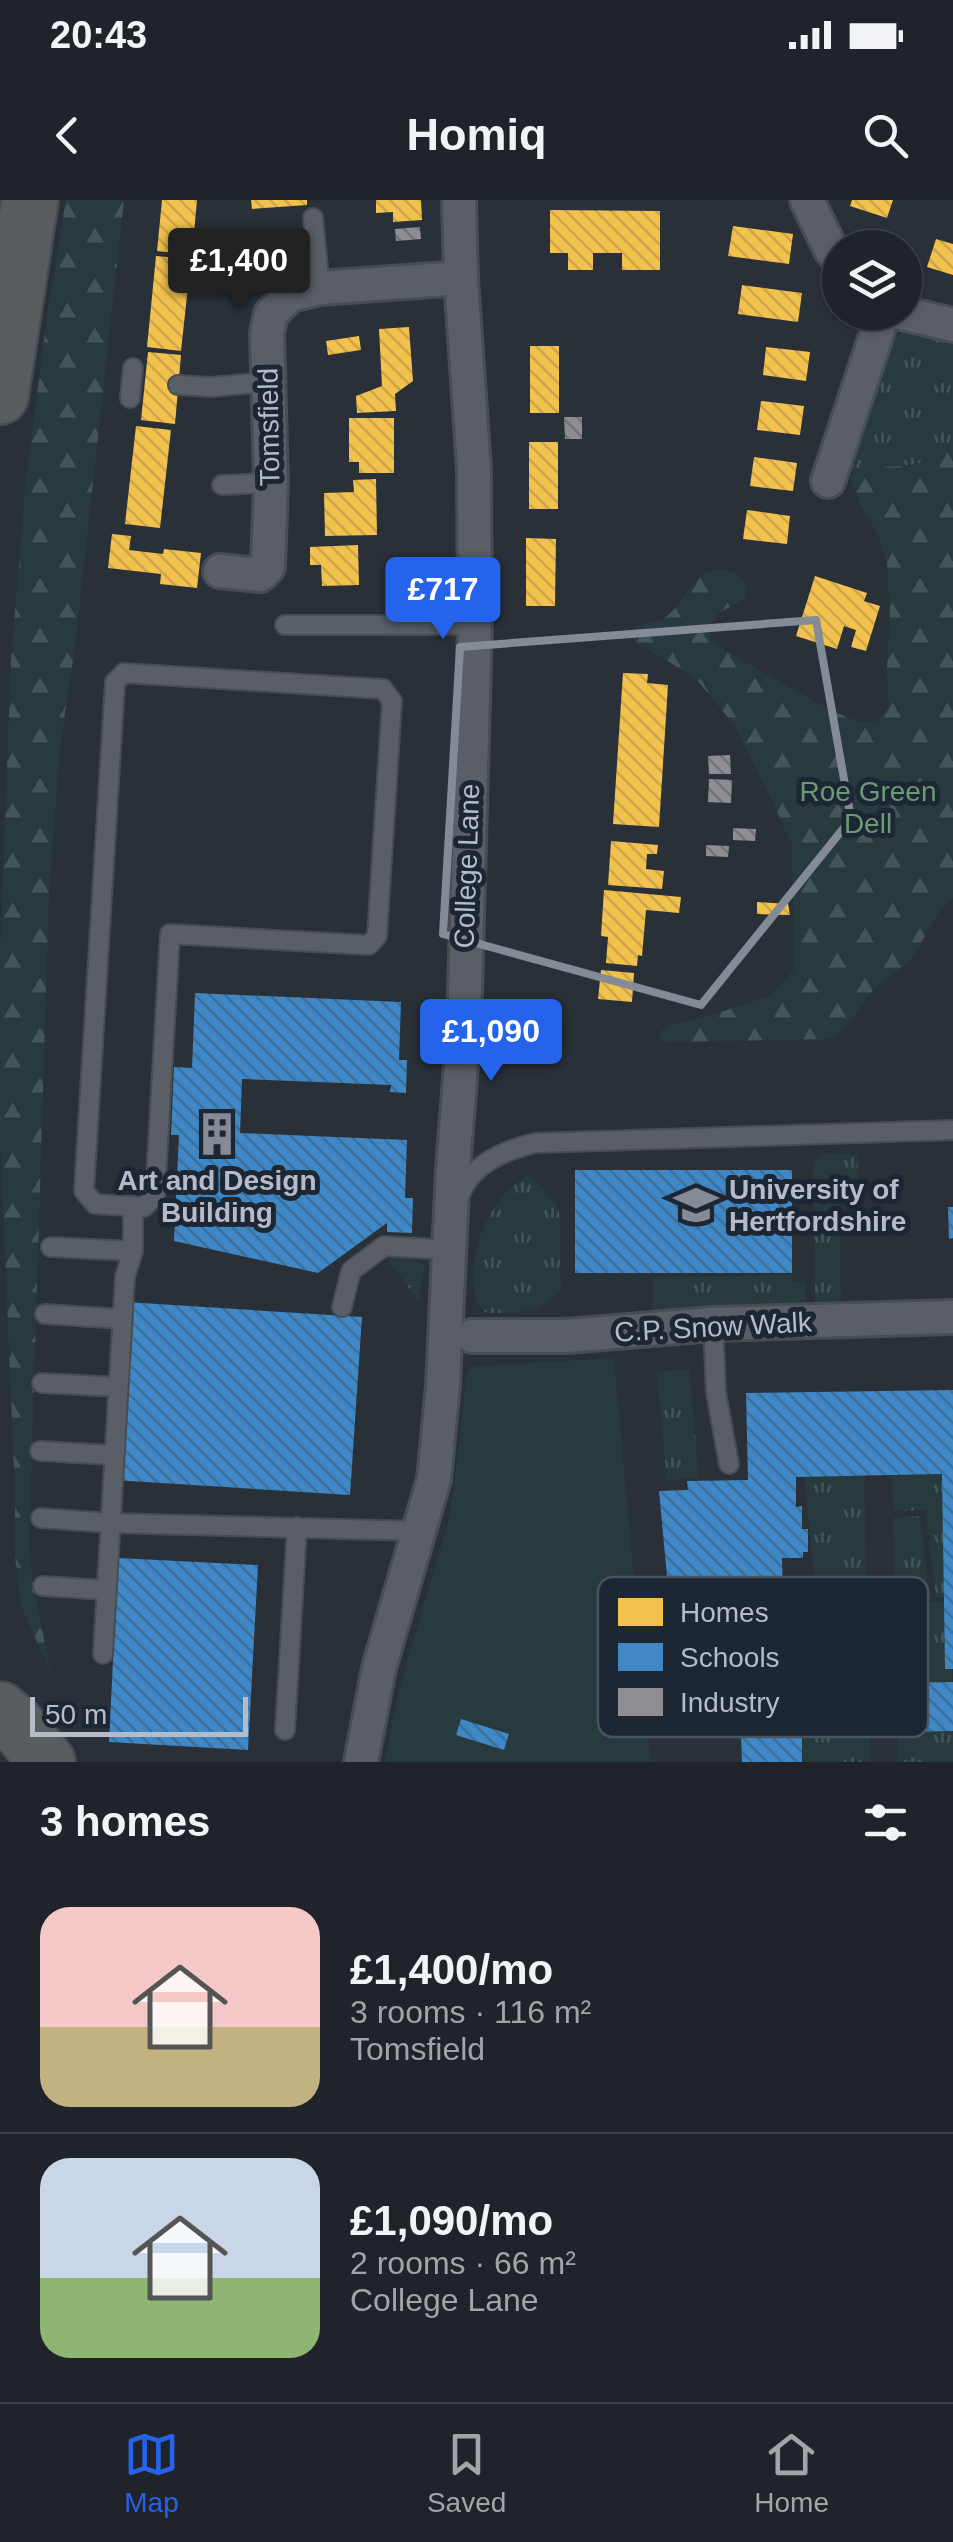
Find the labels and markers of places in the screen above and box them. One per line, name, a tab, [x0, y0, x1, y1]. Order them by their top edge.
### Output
pin: £1,400	[158, 228, 320, 313]
pin: £717	[384, 557, 502, 642]
pin: £1,090	[410, 999, 572, 1084]
building icon: Art and Design Building	[193, 1110, 241, 1158]
place label: Art and Design Building	[117, 1165, 317, 1228]
place label: University of Hertfordshire	[729, 1174, 906, 1237]
school or university icon: University of Hertfordshire	[672, 1181, 720, 1229]

